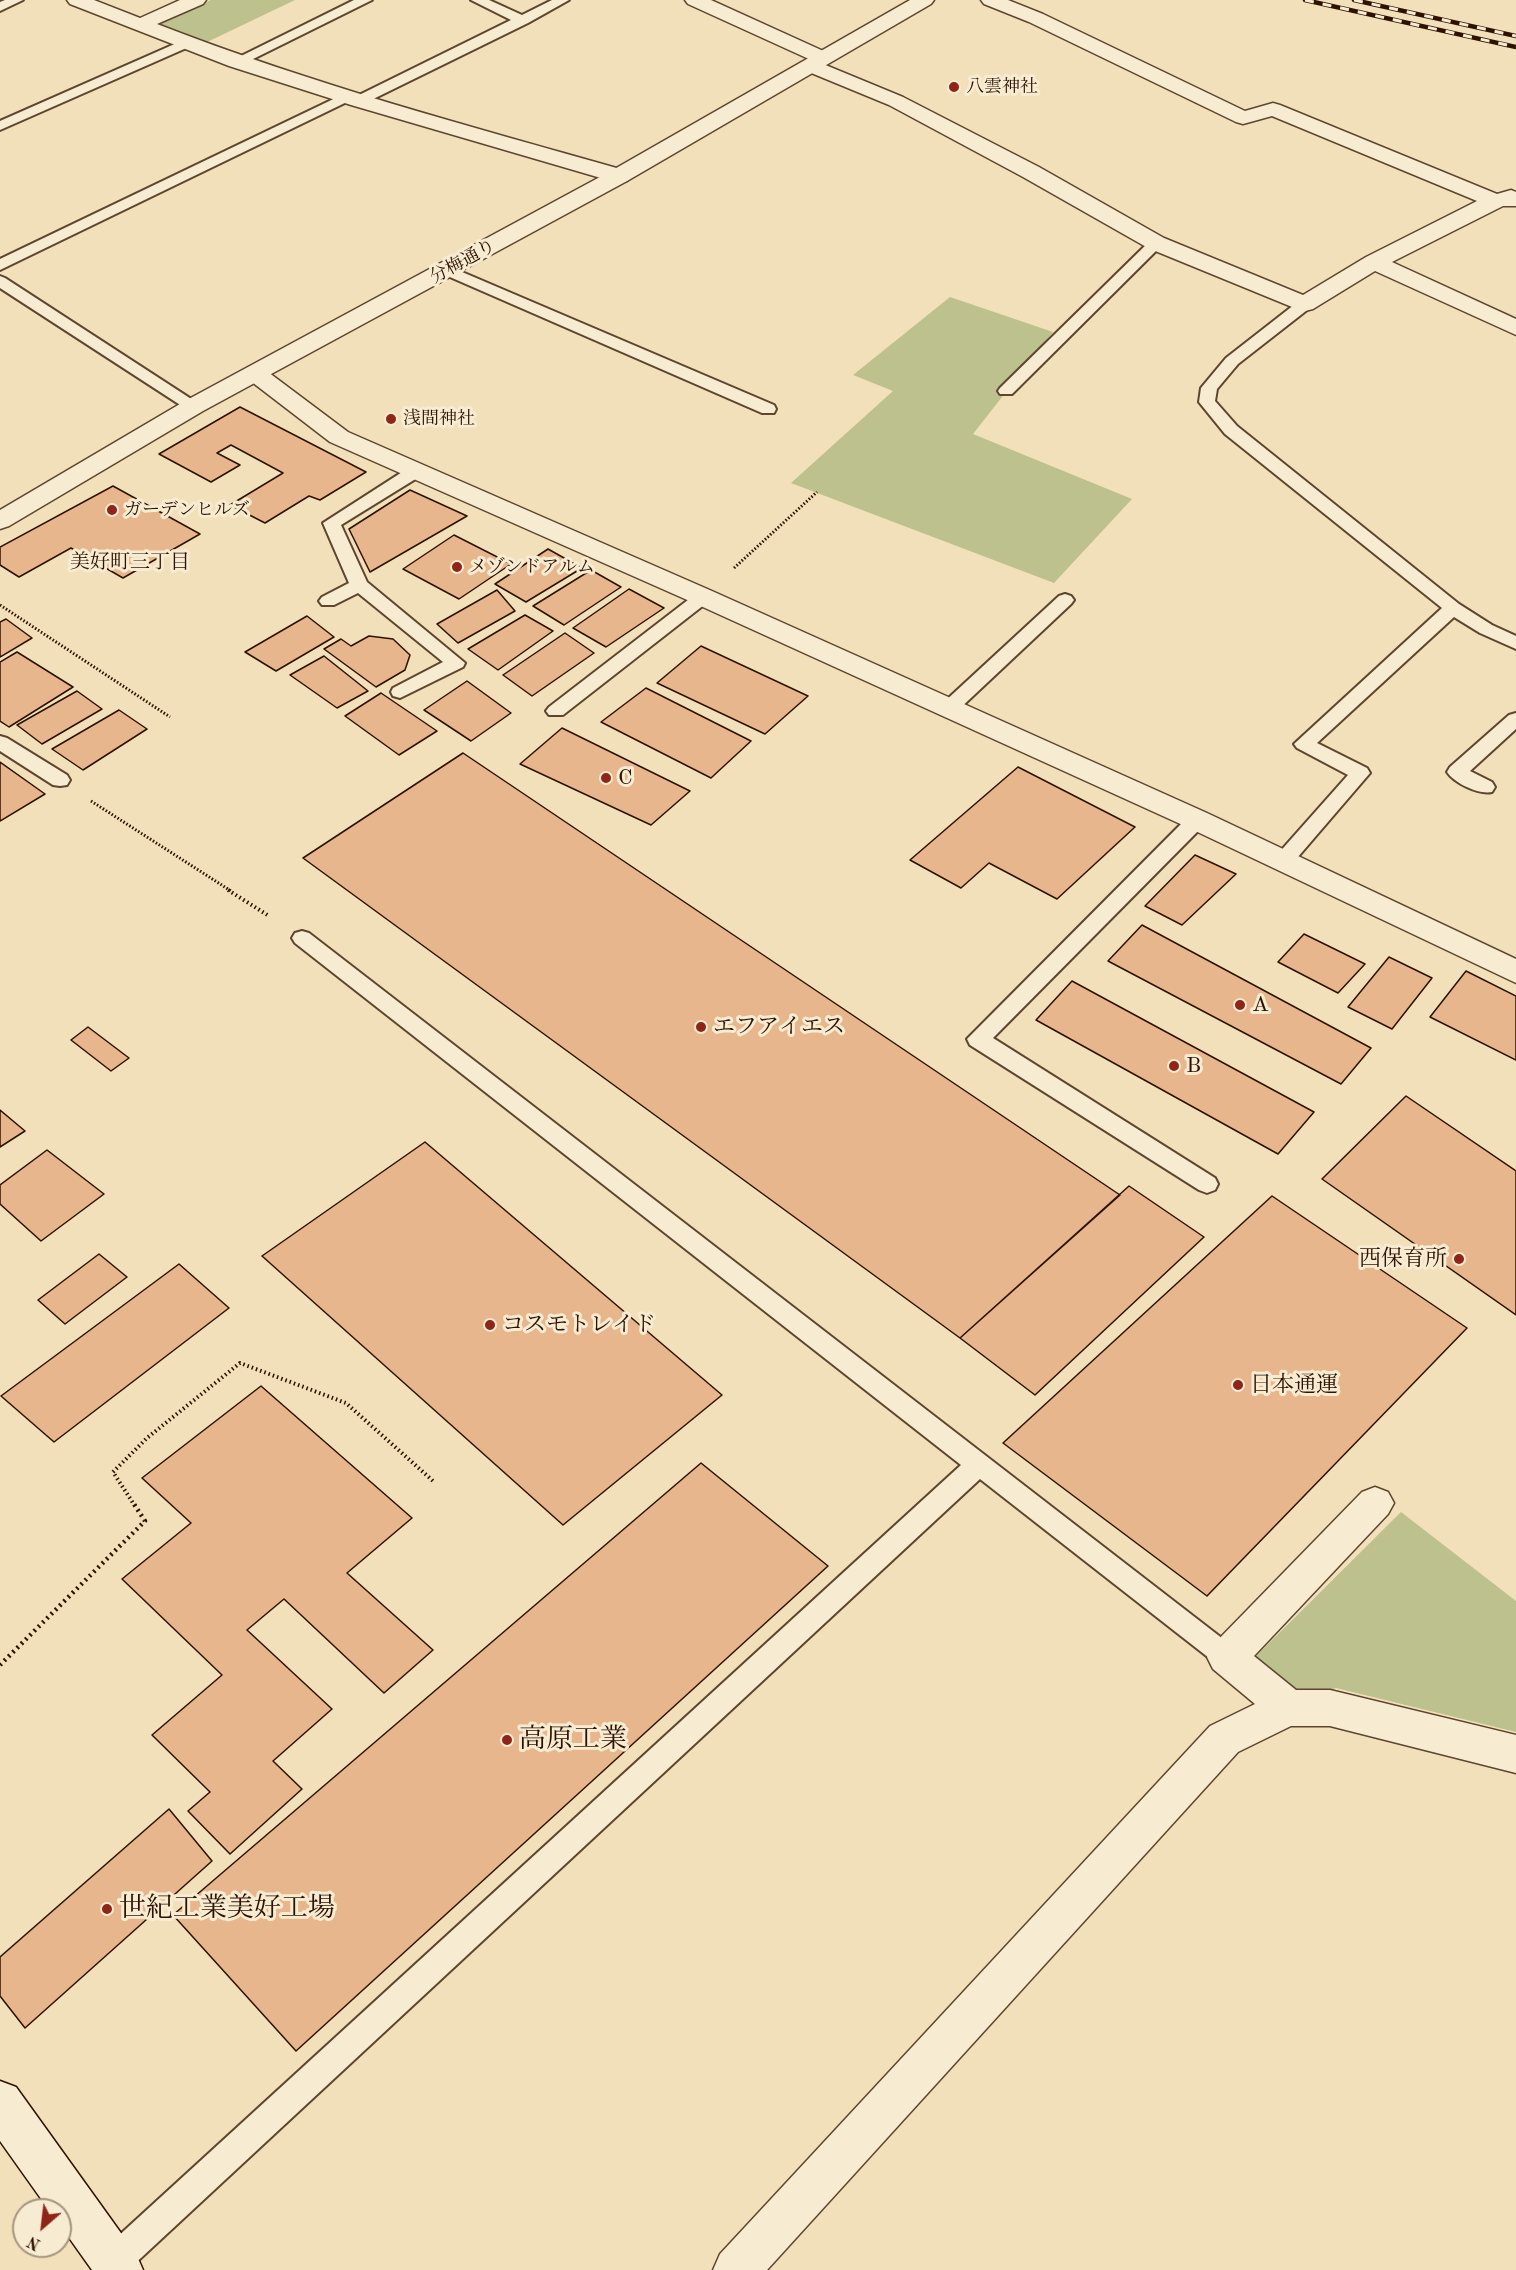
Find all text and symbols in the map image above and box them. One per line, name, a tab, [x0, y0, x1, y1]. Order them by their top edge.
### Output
place label: 八雲神社	[966, 76, 1038, 98]
marker: 八雲神社	[947, 80, 961, 94]
street label: 分梅通り	[426, 235, 500, 289]
place label: 浅間神社	[403, 408, 475, 430]
marker: 浅間神社	[384, 412, 398, 426]
place label: ガーデンヒルズ	[124, 499, 250, 521]
marker: ガーデンヒルズ	[105, 503, 119, 517]
district label: 美好町三丁目	[70, 551, 190, 575]
place label: メゾンドアルム	[469, 556, 595, 578]
marker: メゾンドアルム	[450, 560, 464, 574]
place label: C	[618, 765, 633, 791]
marker: C	[599, 771, 613, 785]
place label: A	[1252, 992, 1269, 1018]
marker: A	[1233, 998, 1247, 1012]
place label: エフアイエス	[713, 1014, 845, 1040]
marker: エフアイエス	[694, 1020, 708, 1034]
place label: B	[1186, 1053, 1201, 1079]
marker: B	[1167, 1059, 1181, 1073]
place label: 西保育所	[1359, 1246, 1447, 1272]
marker: 西保育所	[1452, 1252, 1466, 1266]
place label: コスモトレイド	[502, 1312, 656, 1338]
marker: コスモトレイド	[483, 1318, 497, 1332]
place label: 日本通運	[1250, 1372, 1338, 1398]
marker: 日本通運	[1231, 1378, 1245, 1392]
place label: 高原工業	[519, 1724, 627, 1756]
marker: 高原工業	[500, 1733, 514, 1747]
place label: 世紀工業美好工場	[119, 1893, 335, 1925]
marker: 世紀工業美好工場	[100, 1902, 114, 1916]
north arrow	[12, 2198, 72, 2258]
text: N	[25, 2232, 44, 2252]

